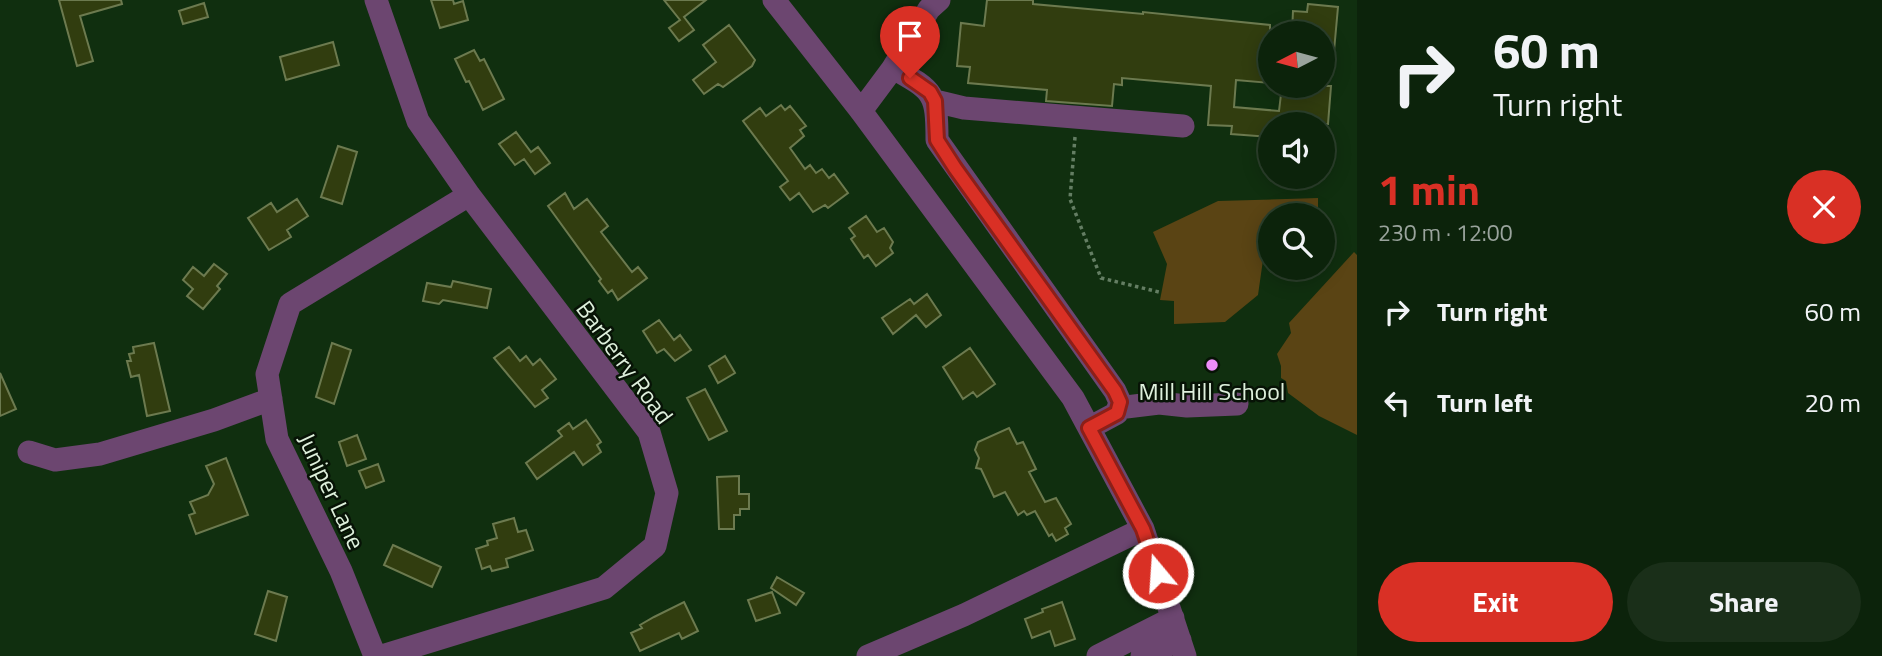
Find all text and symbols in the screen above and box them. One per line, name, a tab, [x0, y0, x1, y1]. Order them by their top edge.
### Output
pin	[880, 6, 940, 78]
text: 60 m	[1493, 12, 1600, 87]
icon: arrive	[891, 17, 929, 55]
north arrow	[1258, 21, 1335, 98]
map controls	[1258, 21, 1335, 280]
icon: right	[1378, 28, 1469, 119]
text: Turn right	[1493, 80, 1622, 128]
button: sound	[1258, 112, 1335, 189]
text: 1 min	[1378, 157, 1480, 221]
button: close	[1787, 170, 1861, 244]
button: search	[1258, 203, 1335, 280]
text: 230 m · 12:00	[1378, 215, 1513, 250]
text: Turn right	[1437, 292, 1548, 331]
text: 60 m	[1804, 292, 1861, 331]
street label: Barberry Road	[568, 293, 682, 431]
icon: right	[1378, 293, 1416, 331]
marker: Mill Hill School	[1204, 357, 1220, 373]
place label: Mill Hill School	[1139, 373, 1285, 409]
text: Turn left	[1437, 383, 1532, 422]
text: 20 m	[1804, 383, 1861, 422]
icon: left	[1378, 384, 1416, 422]
street label: Juniper Lane	[289, 427, 375, 555]
position arrow	[1121, 536, 1195, 610]
button: Exit	[1378, 562, 1613, 642]
button: Share	[1627, 562, 1861, 642]

